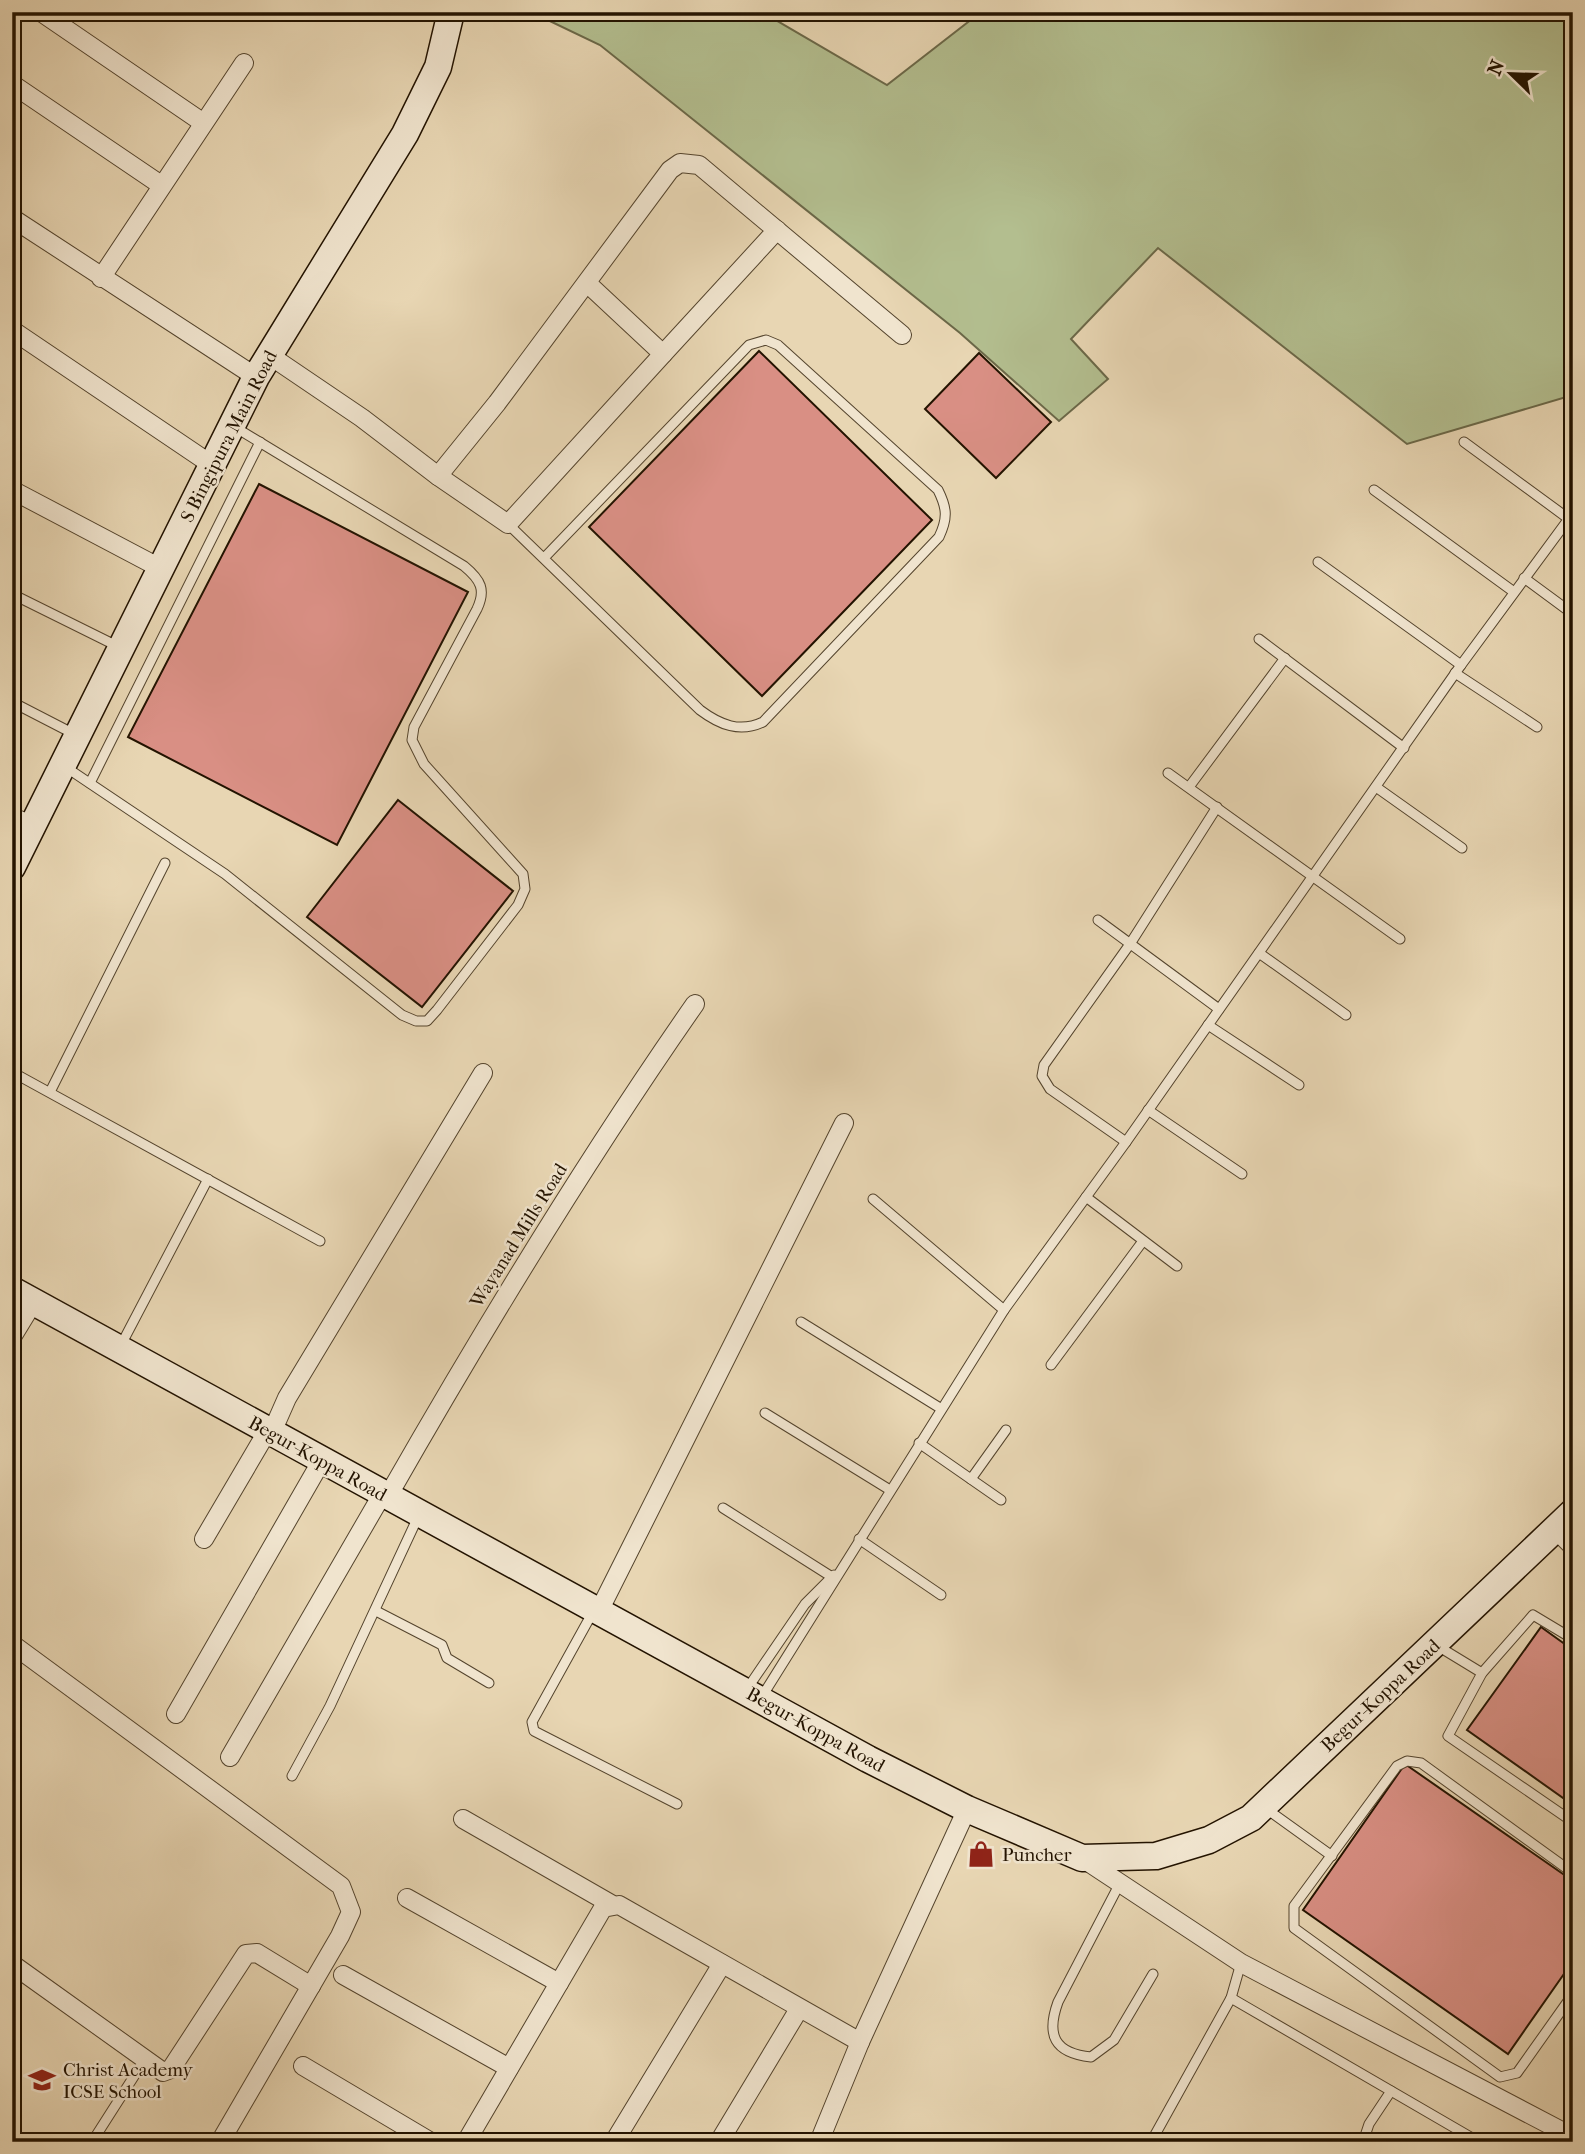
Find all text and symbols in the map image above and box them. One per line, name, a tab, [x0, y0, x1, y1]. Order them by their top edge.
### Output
north arrow	[1476, 38, 1546, 108]
text: N	[1483, 56, 1509, 79]
street label: S Bingipura Main Road	[176, 346, 282, 526]
street label: Wayanad Mills Road	[465, 1159, 572, 1312]
street label: Begur-Koppa Road	[244, 1412, 391, 1506]
street label: Begur-Koppa Road	[1317, 1634, 1445, 1757]
street label: Begur-Koppa Road	[742, 1683, 889, 1777]
shop icon: Puncher	[966, 1839, 996, 1869]
place label: Puncher	[1002, 1844, 1072, 1866]
place label: Christ Academy ICSE School	[63, 2059, 193, 2103]
school or university icon: Christ Academy ICSE School	[27, 2065, 57, 2095]

